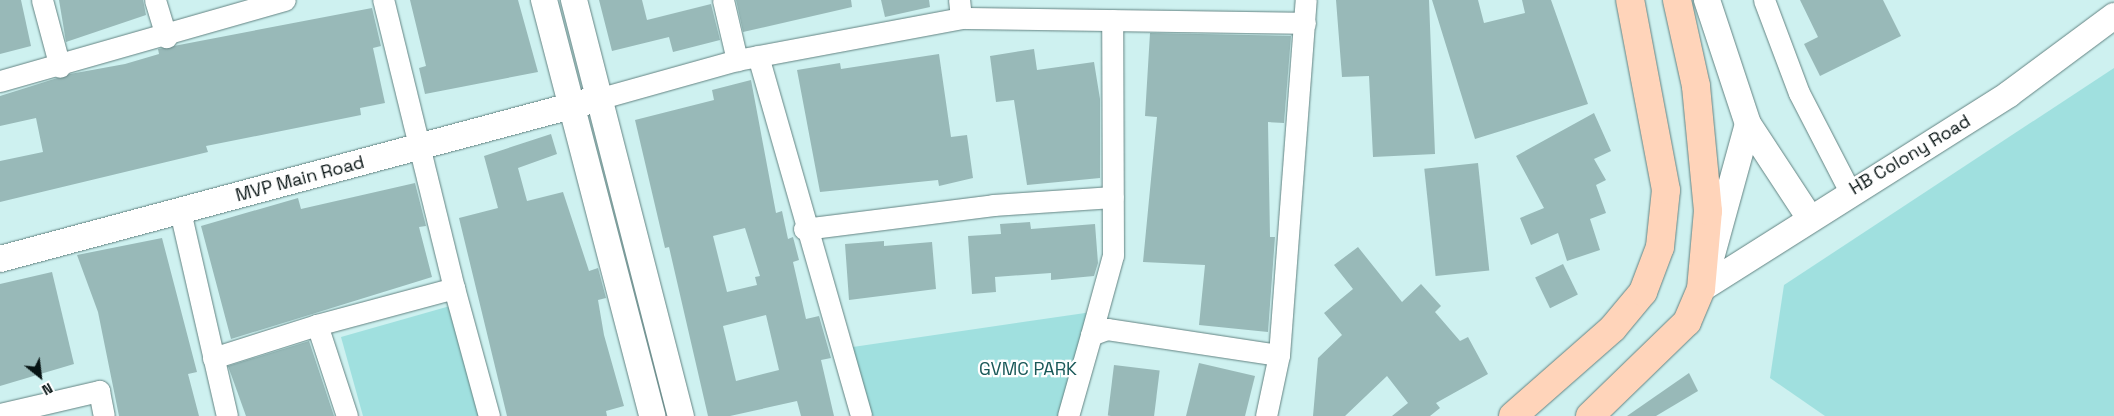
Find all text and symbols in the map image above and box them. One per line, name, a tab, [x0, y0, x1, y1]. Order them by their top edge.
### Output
street label: HB Colony Road	[1846, 110, 1974, 200]
street label: MVP Main Road	[233, 151, 367, 207]
north arrow	[15, 351, 65, 401]
park label: GVMC PARK	[979, 358, 1077, 380]
text: N	[39, 379, 56, 399]

